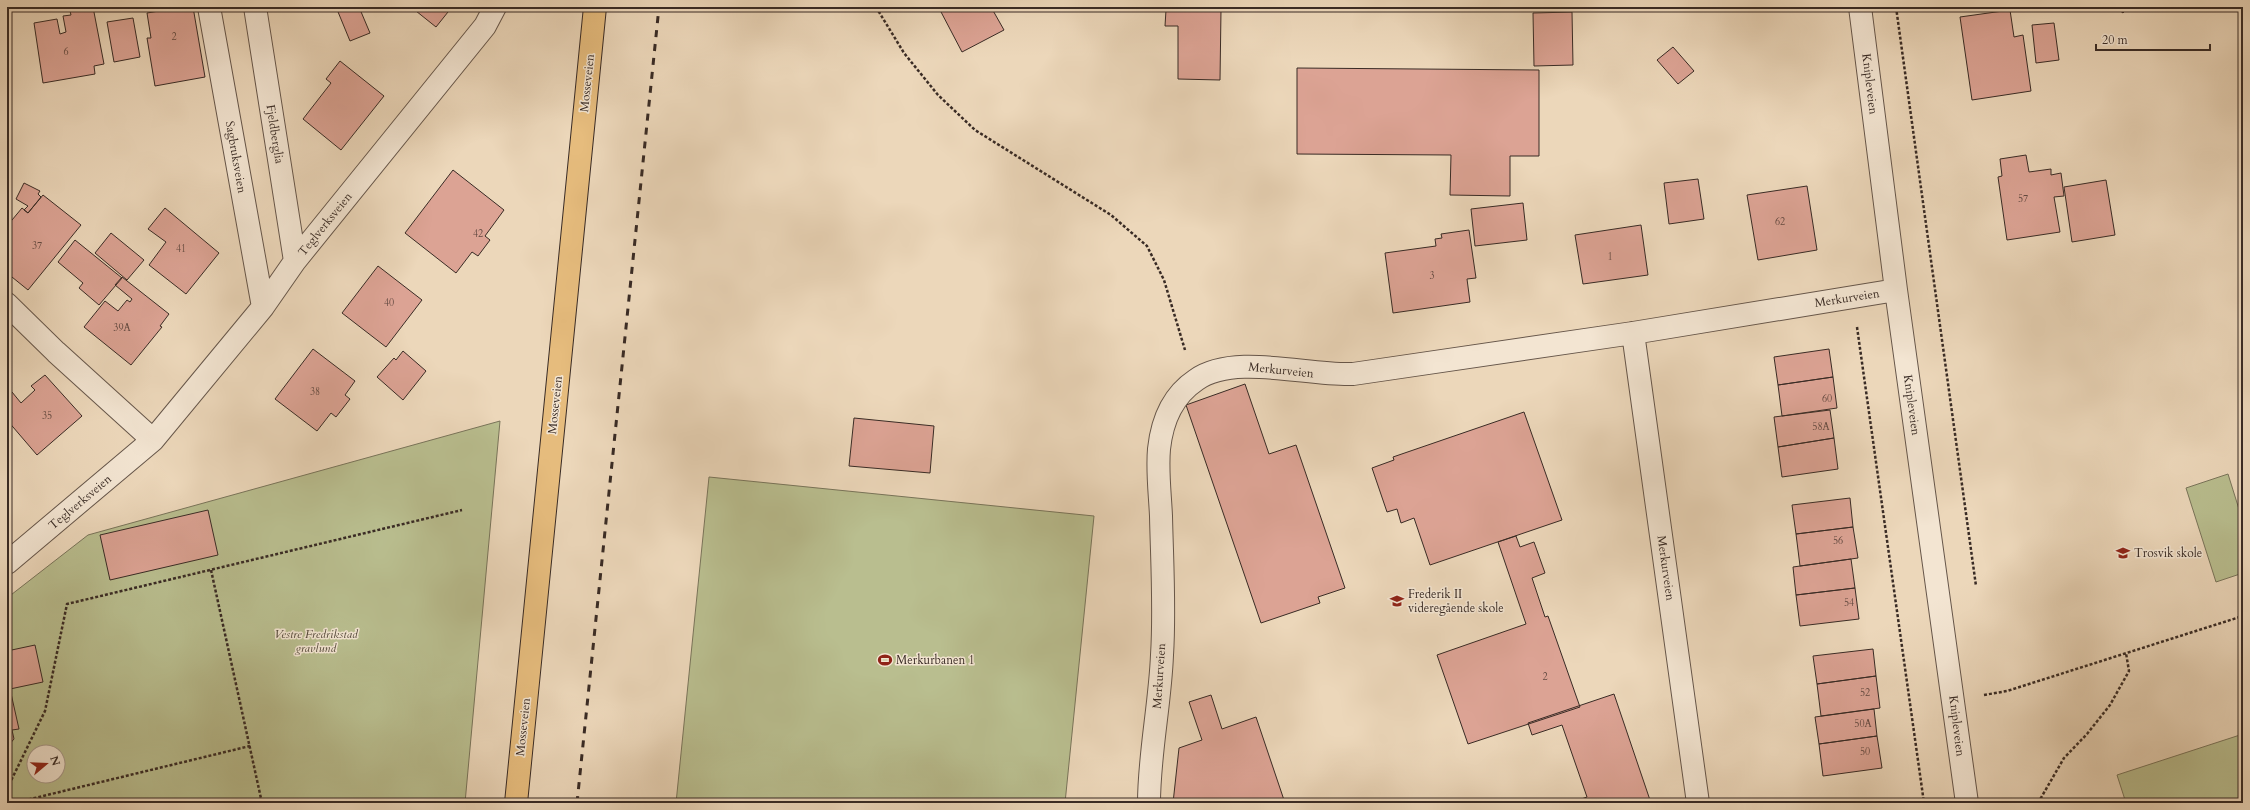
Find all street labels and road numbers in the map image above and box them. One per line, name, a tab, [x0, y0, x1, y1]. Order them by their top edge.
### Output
street label: Mosseveien	[576, 53, 598, 113]
street label: Knipleveien	[1858, 53, 1882, 116]
street label: Fjeldberglia	[262, 103, 288, 166]
street label: Sagbruksveien	[222, 120, 250, 194]
street label: Teglverksveien	[294, 189, 356, 259]
street label: Merkurveien	[1813, 285, 1881, 311]
street label: Merkurveien	[1247, 359, 1315, 381]
street label: Knipleveien	[1900, 374, 1924, 437]
street label: Mosseveien	[544, 375, 566, 435]
street label: Teglverksveien	[45, 471, 115, 533]
street label: Merkurveien	[1654, 534, 1679, 602]
street label: Merkurveien	[1149, 643, 1169, 709]
street label: Knipleveien	[1945, 695, 1969, 758]
street label: Mosseveien	[512, 697, 534, 757]

